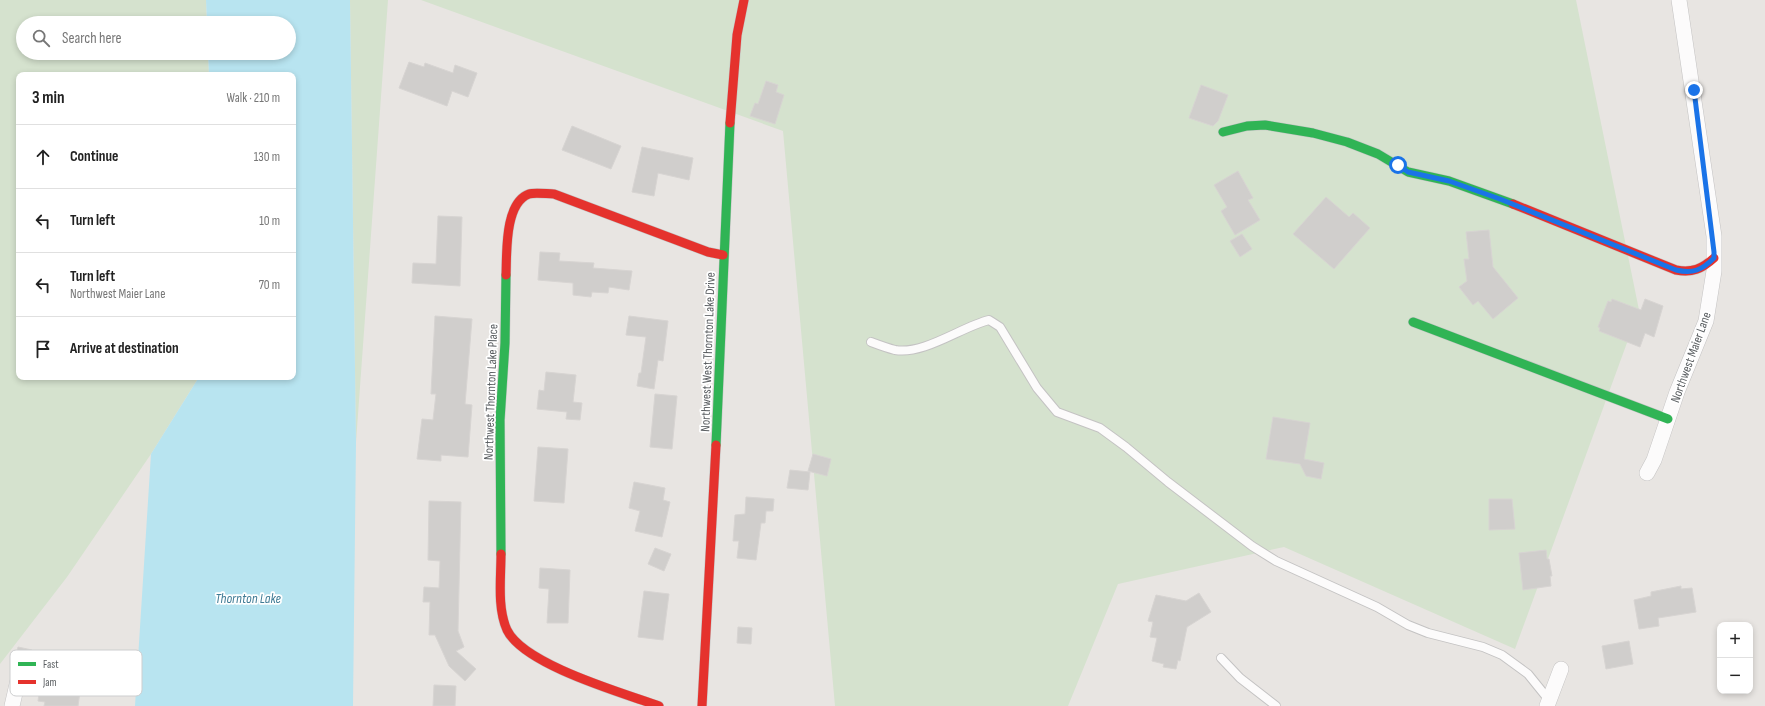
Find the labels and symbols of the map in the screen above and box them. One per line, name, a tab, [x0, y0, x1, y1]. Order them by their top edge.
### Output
route end	[1685, 81, 1703, 99]
route start	[1389, 156, 1407, 174]
street label: Northwest West Thornton Lake Drive	[697, 272, 719, 432]
street label: Northwest Maier Lane	[1667, 310, 1715, 405]
street label: Northwest Thornton Lake Place	[481, 324, 501, 460]
water label: Thornton Lake	[215, 590, 281, 607]
legend	[10, 650, 142, 696]
text: Fast	[43, 658, 59, 671]
text: Jam	[42, 676, 57, 689]

